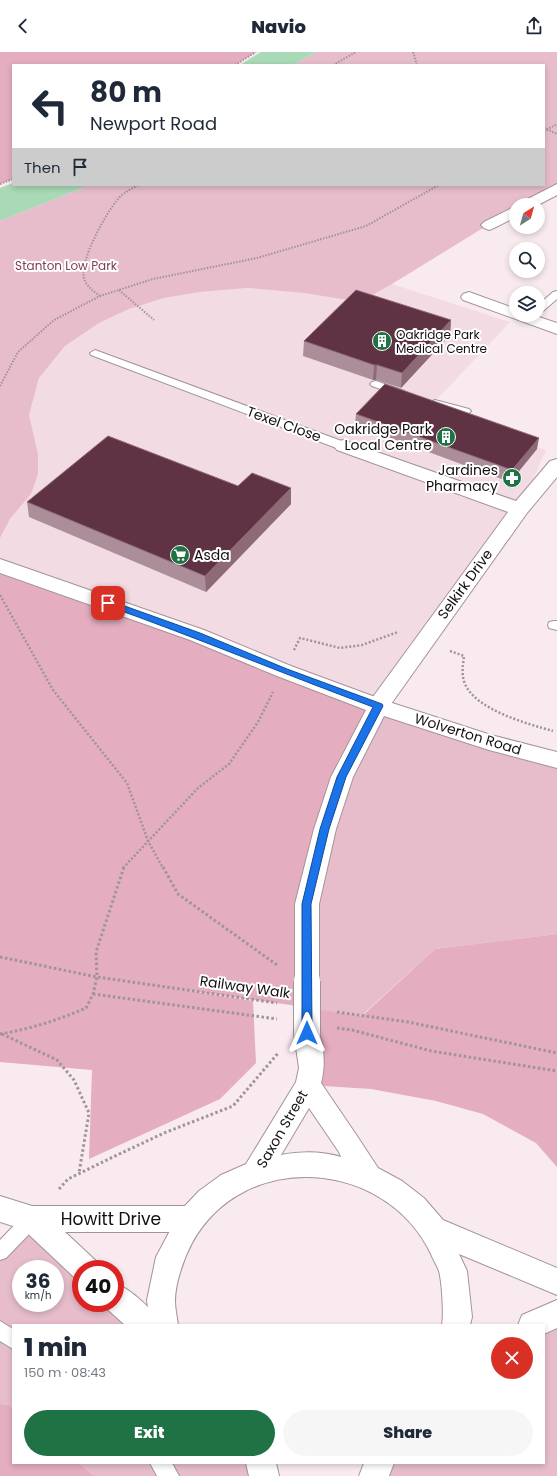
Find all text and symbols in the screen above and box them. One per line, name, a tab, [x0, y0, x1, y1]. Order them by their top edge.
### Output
text: Navio	[251, 14, 306, 39]
icon: back	[12, 15, 34, 37]
icon: share	[523, 15, 545, 37]
text: 80 m	[90, 73, 162, 112]
icon: left	[24, 80, 76, 132]
text: Newport Road	[90, 111, 217, 136]
icon: arrive	[69, 156, 91, 178]
text: Then	[24, 157, 61, 178]
north arrow	[509, 198, 545, 234]
map controls	[509, 198, 545, 322]
button: search	[509, 242, 545, 278]
park label: Stanton Low Park	[15, 257, 118, 274]
button: layers	[509, 286, 545, 322]
place label: Oakridge Park Medical Centre	[396, 326, 487, 357]
building icon: Oakridge Park Medical Centre	[371, 330, 393, 352]
street label: Texel Close	[244, 401, 324, 447]
place label: Oakridge Park Local Centre	[334, 419, 433, 455]
building icon: Oakridge Park Local Centre	[435, 426, 457, 448]
place label: Jardines Pharmacy	[426, 460, 498, 496]
pharmacy icon: Jardines Pharmacy	[501, 467, 523, 489]
supermarket icon: Asda	[169, 544, 191, 566]
place label: Asda	[194, 545, 230, 565]
street label: Selkirk Drive	[433, 545, 497, 623]
pin	[91, 586, 125, 620]
icon: arrive	[97, 592, 119, 614]
street label: Wolverton Road	[412, 708, 524, 760]
street label: Railway Walk	[198, 971, 292, 1003]
position arrow	[286, 1012, 328, 1054]
street label: Saxon Street	[252, 1086, 312, 1172]
street label: Howitt Drive	[61, 1207, 161, 1231]
speed limit sign: 40	[72, 1260, 124, 1312]
text: 36	[26, 1267, 50, 1295]
text: km/h	[25, 1288, 51, 1303]
text: 1 min	[24, 1331, 87, 1364]
button: close	[491, 1337, 533, 1379]
text: 150 m · 08:43	[24, 1363, 106, 1382]
button: Exit	[24, 1410, 275, 1456]
button: Share	[283, 1410, 533, 1456]

